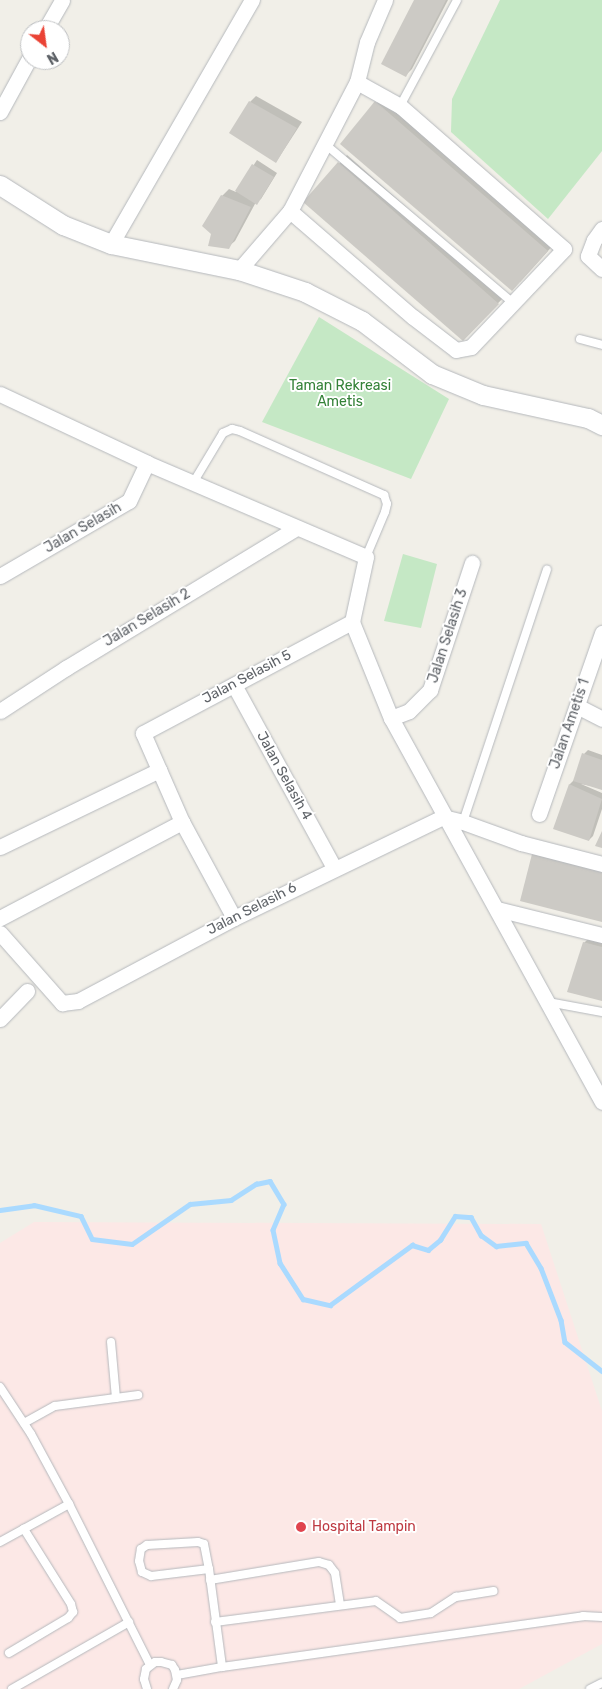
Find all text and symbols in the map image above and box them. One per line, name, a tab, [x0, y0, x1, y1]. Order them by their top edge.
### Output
north arrow	[20, 20, 70, 70]
text: N	[44, 48, 61, 67]
park label: Taman Rekreasi Ametis	[289, 378, 391, 411]
street label: Jalan Selasih	[41, 499, 125, 557]
street label: Jalan Selasih 2	[101, 586, 193, 650]
street label: Jalan Selasih 3	[425, 587, 471, 685]
street label: Jalan Selasih 5	[200, 647, 294, 707]
street label: Jalan Ametis 1	[547, 677, 593, 771]
street label: Jalan Selasih 4	[253, 729, 315, 823]
street label: Jalan Selasih 6	[204, 879, 300, 939]
place label: Hospital Tampin	[312, 1519, 416, 1535]
marker: Hospital Tampin	[294, 1520, 308, 1534]

